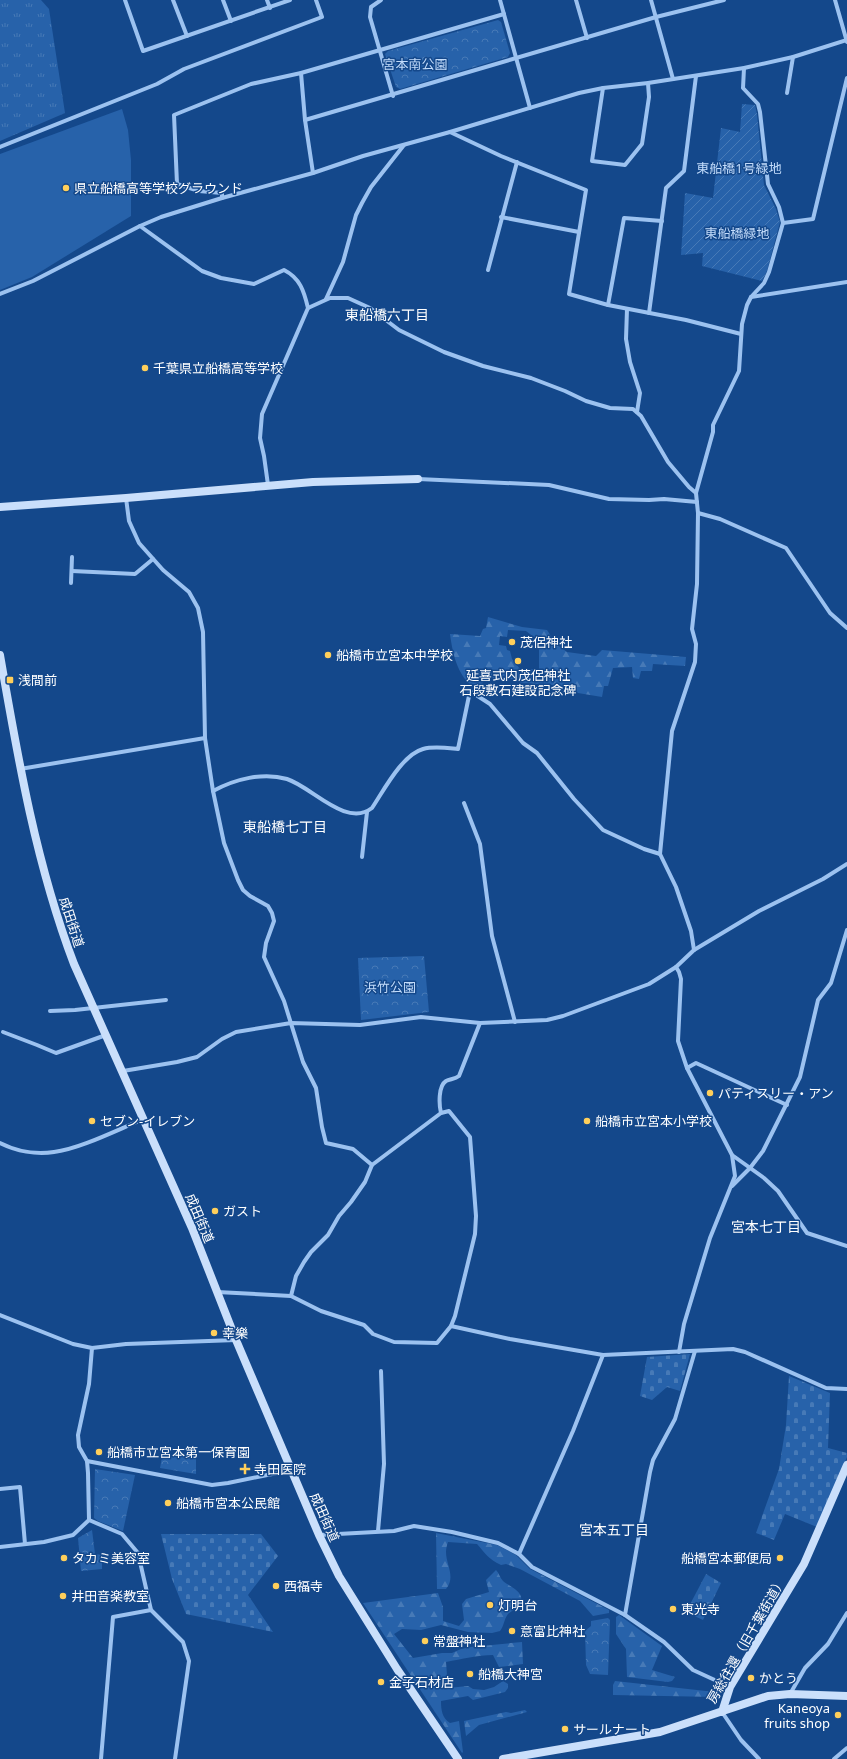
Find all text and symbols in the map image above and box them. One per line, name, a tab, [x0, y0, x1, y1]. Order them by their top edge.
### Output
park label: 宮本南公園	[382, 55, 448, 73]
park label: 東船橋1号緑地	[696, 159, 782, 177]
place label: 県立船橋高等学校グラウンド	[74, 179, 243, 197]
marker: 県立船橋高等学校グラウンド	[61, 183, 71, 193]
park label: 東船橋緑地	[704, 224, 770, 242]
district label: 東船橋六丁目	[345, 305, 429, 324]
place label: 千葉県立船橋高等学校	[153, 359, 283, 377]
marker: 千葉県立船橋高等学校	[140, 363, 150, 373]
place label: 茂侶神社	[520, 633, 572, 651]
marker: 茂侶神社	[507, 637, 517, 647]
place label: 船橋市立宮本中学校	[336, 646, 453, 664]
marker: 船橋市立宮本中学校	[323, 650, 333, 660]
marker: 延喜式内茂侶神社 石段敷石建設記念碑	[513, 656, 523, 666]
place label: 延喜式内茂侶神社 石段敷石建設記念碑	[459, 666, 577, 699]
place label: 浅間前	[18, 671, 57, 689]
marker: 浅間前	[5, 675, 15, 685]
district label: 東船橋七丁目	[243, 817, 327, 836]
street label: 成田街道	[55, 894, 89, 950]
park label: 浜竹公園	[364, 978, 416, 996]
place label: パティスリー・アン	[718, 1084, 834, 1102]
marker: パティスリー・アン	[705, 1088, 715, 1098]
place label: セブン-イレブン	[100, 1112, 195, 1130]
place label: 船橋市立宮本小学校	[595, 1112, 712, 1130]
marker: セブン-イレブン	[87, 1116, 97, 1126]
marker: 船橋市立宮本小学校	[582, 1116, 592, 1126]
street label: 成田街道	[182, 1191, 218, 1245]
place label: ガスト	[223, 1202, 262, 1220]
marker: ガスト	[210, 1206, 220, 1216]
district label: 宮本七丁目	[731, 1217, 801, 1236]
place label: 幸樂	[222, 1324, 248, 1342]
marker: 幸樂	[209, 1328, 219, 1338]
place label: 船橋市立宮本第一保育園	[107, 1443, 250, 1461]
marker: 船橋市立宮本第一保育園	[94, 1447, 104, 1457]
place label: 寺田医院	[254, 1460, 306, 1478]
marker: 寺田医院	[239, 1463, 251, 1475]
street label: 成田街道	[306, 1490, 344, 1544]
place label: 船橋市宮本公民館	[176, 1494, 280, 1512]
marker: 船橋市宮本公民館	[163, 1498, 173, 1508]
district label: 宮本五丁目	[579, 1520, 649, 1539]
place label: タカミ美容室	[72, 1549, 150, 1567]
place label: 船橋宮本郵便局	[681, 1549, 772, 1567]
marker: タカミ美容室	[59, 1553, 69, 1563]
marker: 船橋宮本郵便局	[775, 1553, 785, 1563]
street label: 房総往還（旧千葉街道）	[702, 1574, 790, 1706]
place label: 西福寺	[284, 1577, 323, 1595]
marker: 西福寺	[271, 1581, 281, 1591]
place label: 井田音楽教室	[71, 1587, 149, 1605]
marker: 井田音楽教室	[58, 1591, 68, 1601]
place label: 灯明台	[498, 1596, 537, 1614]
marker: 灯明台	[485, 1600, 495, 1610]
place label: 東光寺	[681, 1600, 720, 1618]
marker: 東光寺	[668, 1604, 678, 1614]
place label: 意富比神社	[520, 1622, 585, 1640]
marker: 意富比神社	[507, 1626, 517, 1636]
place label: 常盤神社	[433, 1632, 485, 1650]
marker: 常盤神社	[420, 1636, 430, 1646]
place label: 船橋大神宮	[478, 1665, 543, 1683]
marker: 船橋大神宮	[465, 1669, 475, 1679]
place label: かとう	[759, 1669, 798, 1687]
place label: 金子石材店	[389, 1673, 454, 1691]
marker: かとう	[746, 1673, 756, 1683]
marker: 金子石材店	[376, 1677, 386, 1687]
place label: Kaneoya fruits shop	[764, 1699, 830, 1732]
marker: Kaneoya fruits shop	[833, 1710, 843, 1720]
place label: サールナート	[573, 1720, 651, 1738]
marker: サールナート	[560, 1724, 570, 1734]

